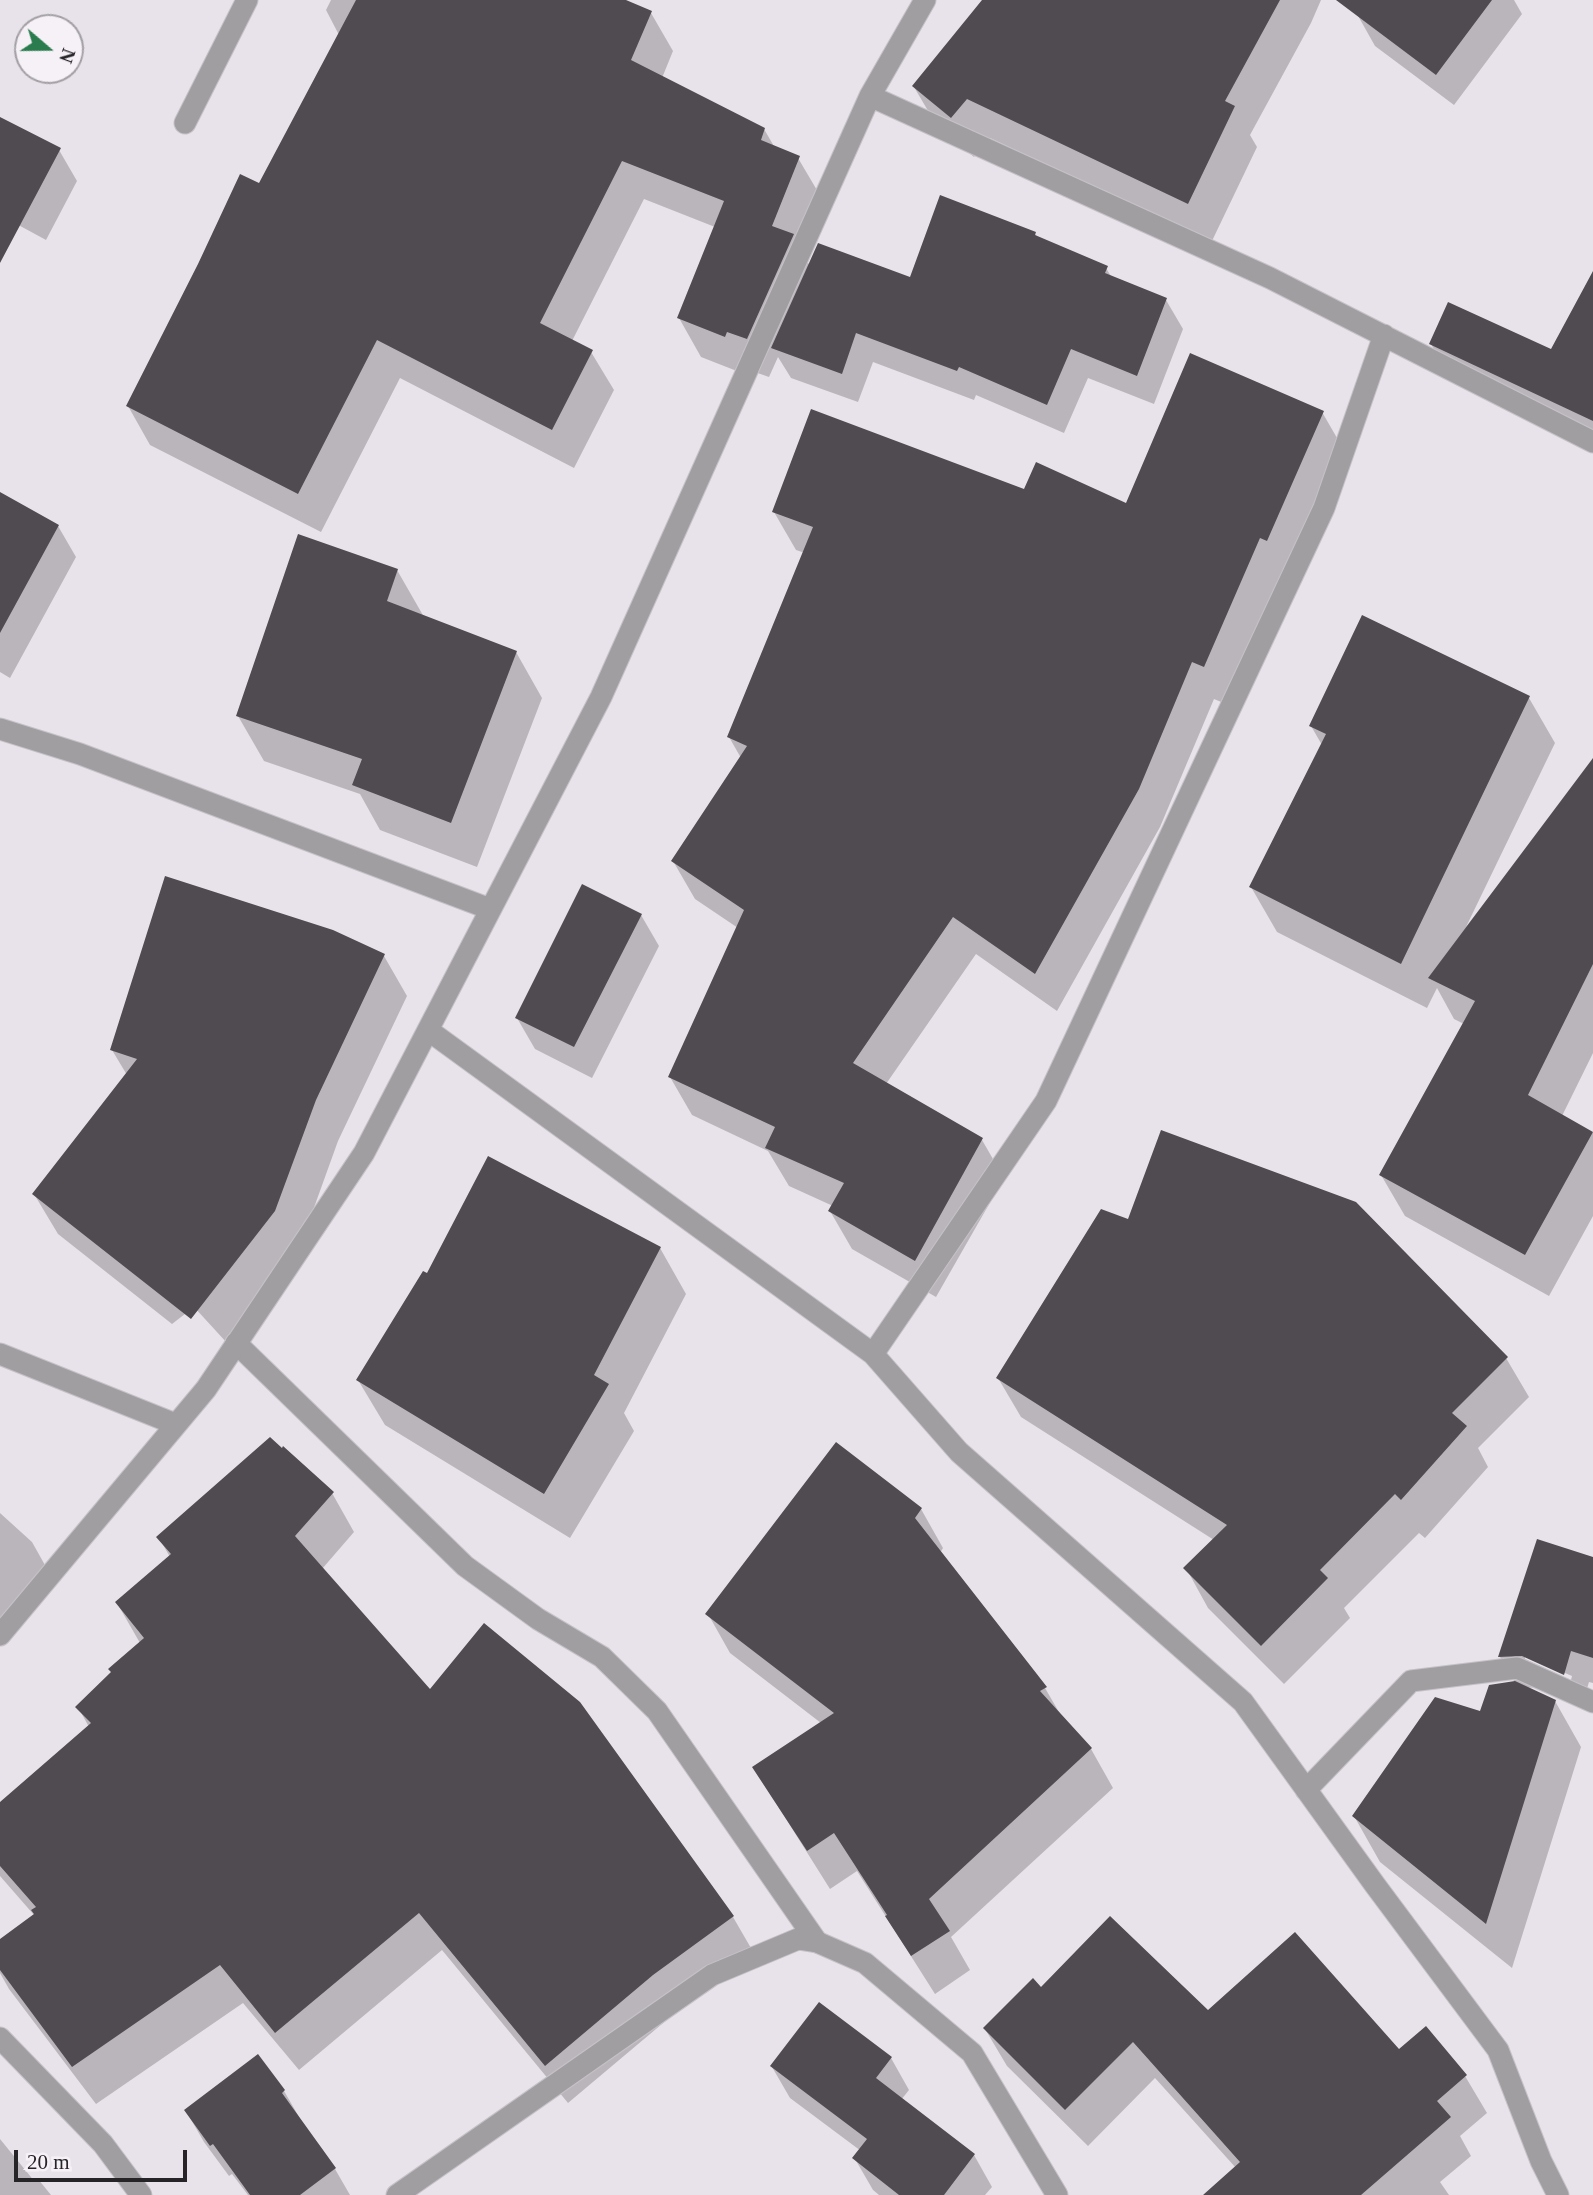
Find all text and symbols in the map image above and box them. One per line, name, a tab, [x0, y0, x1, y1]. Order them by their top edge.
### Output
north arrow	[14, 14, 84, 84]
text: N	[55, 46, 80, 66]
scale bar	[18, 2136, 191, 2180]
text: 20 m	[27, 2150, 70, 2174]

